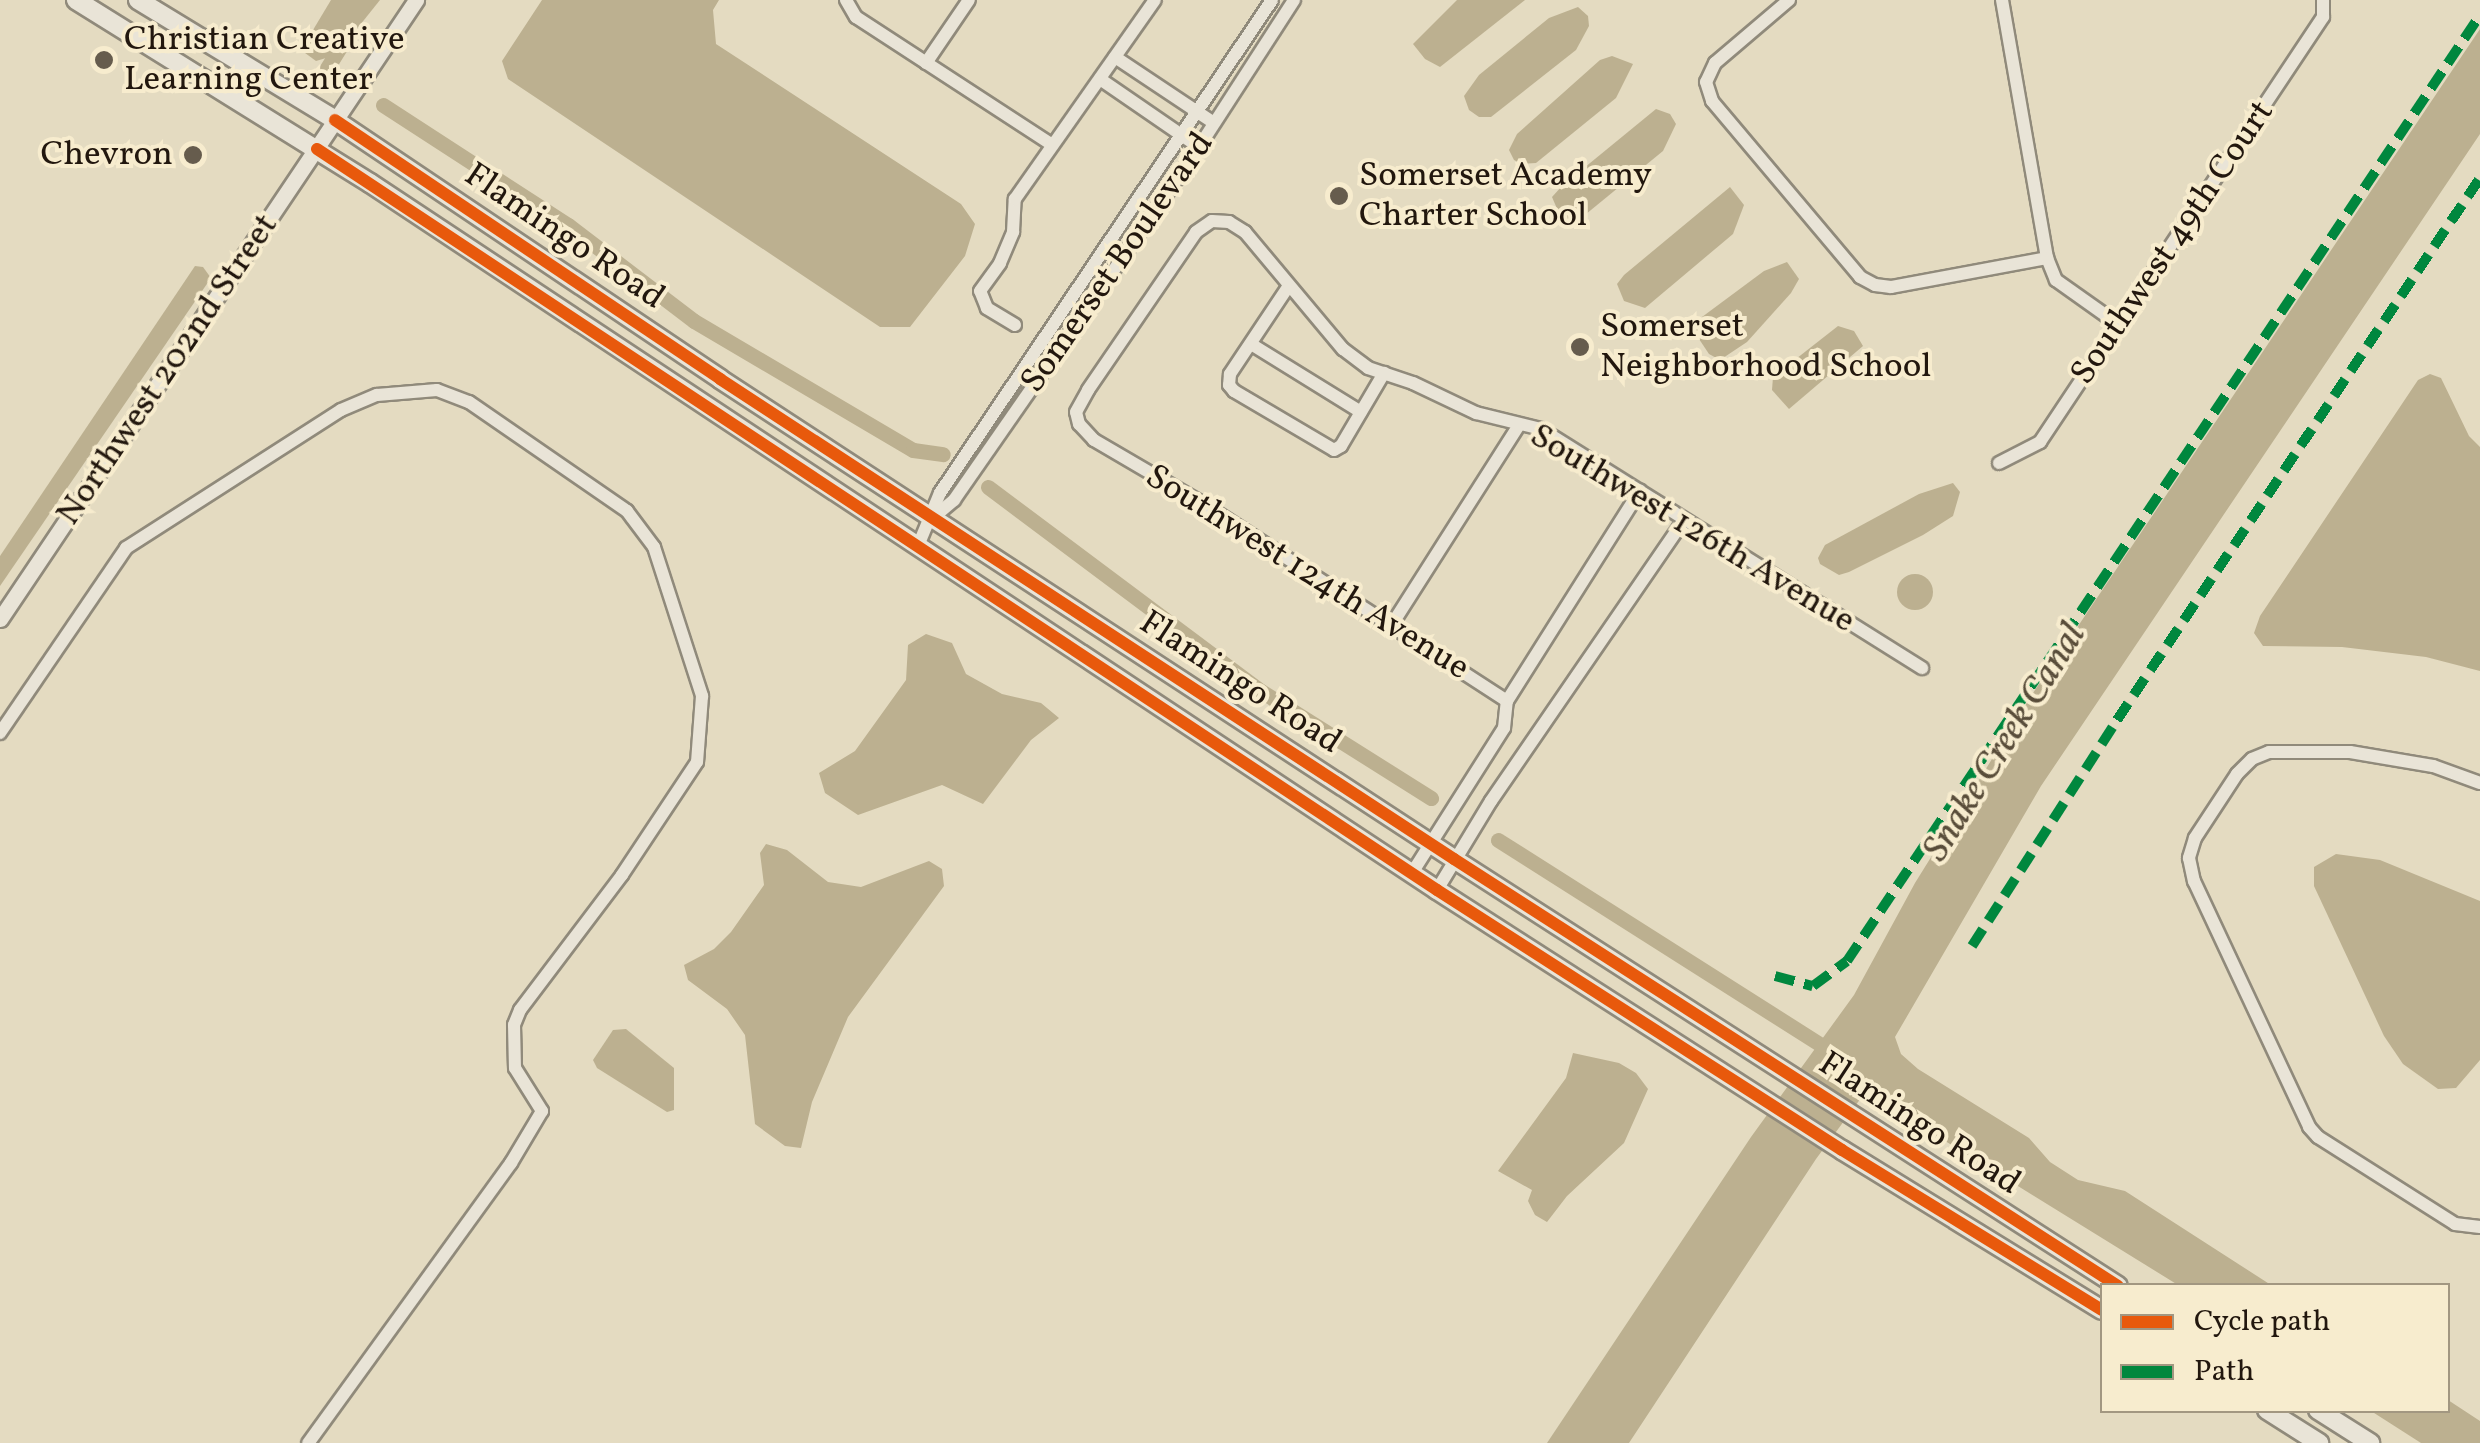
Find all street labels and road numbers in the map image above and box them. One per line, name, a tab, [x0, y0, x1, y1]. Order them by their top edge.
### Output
street label: Southwest 49th Court	[2062, 93, 2284, 393]
street label: Somerset Boulevard	[1012, 125, 1224, 401]
street label: Flamingo Road	[456, 155, 672, 319]
street label: Northwest 202nd Street	[48, 206, 288, 534]
street label: Southwest 126th Avenue	[1522, 415, 1862, 643]
street label: Southwest 124th Avenue	[1137, 456, 1477, 690]
street label: Flamingo Road	[1131, 602, 1349, 764]
street label: Flamingo Road	[1810, 1043, 2028, 1205]

